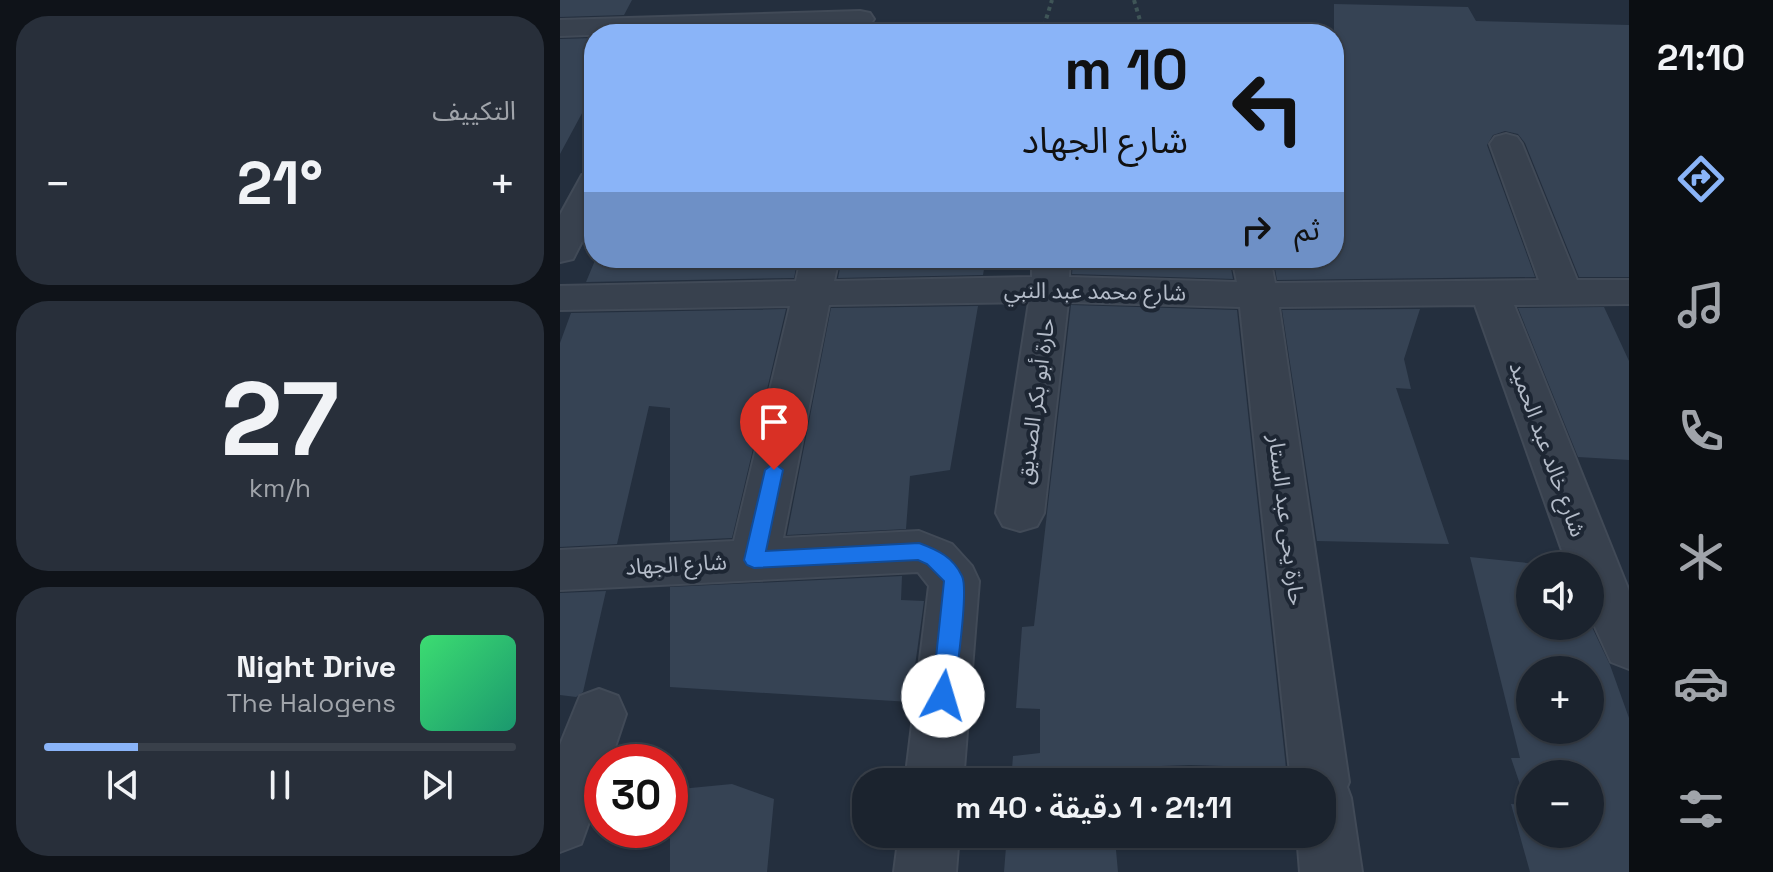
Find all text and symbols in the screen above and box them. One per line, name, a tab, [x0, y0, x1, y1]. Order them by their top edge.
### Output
text: 10 m	[1064, 34, 1188, 105]
text: 21:10	[1657, 35, 1745, 81]
icon: left	[1216, 56, 1320, 160]
text: التكييف	[432, 94, 516, 128]
text: شارع الجهاد	[1022, 118, 1188, 164]
text: 21°	[237, 145, 323, 222]
icon: directions	[1673, 151, 1729, 207]
text: −	[44, 156, 71, 212]
text: +	[489, 156, 516, 212]
icon: right	[1234, 208, 1278, 252]
text: ثم	[1294, 210, 1320, 249]
street label: شارع محمد عبد النبي	[1004, 275, 1186, 310]
icon: music	[1673, 277, 1729, 333]
street label: حارة أبو بكر الصديق	[1009, 316, 1061, 486]
text: 27	[221, 353, 339, 485]
street label: شارع خالد عبد الحميد	[1500, 358, 1593, 542]
pin	[740, 388, 808, 470]
icon: arrive	[752, 400, 796, 444]
icon: phone	[1673, 403, 1729, 459]
street label: حارة يحى عبد الستار	[1263, 432, 1311, 607]
text: km/h	[249, 471, 311, 505]
icon: climate	[1673, 529, 1729, 585]
street label: شارع الجهاد	[625, 547, 728, 584]
map controls	[1516, 552, 1604, 848]
button: sound	[1516, 552, 1604, 640]
text: Night Drive	[236, 647, 396, 686]
position arrow	[901, 654, 985, 738]
icon: car	[1673, 655, 1729, 711]
button: +	[1516, 656, 1604, 744]
text: The Halogens	[227, 686, 396, 720]
speed limit sign: 30	[584, 744, 688, 848]
button: −	[1516, 760, 1604, 848]
icon: previous	[101, 763, 145, 807]
icon: pause	[258, 763, 302, 807]
icon: next	[415, 763, 459, 807]
icon: filters	[1673, 781, 1729, 837]
text: 21:11 · 1 دقيقة · 40 m	[956, 788, 1232, 827]

